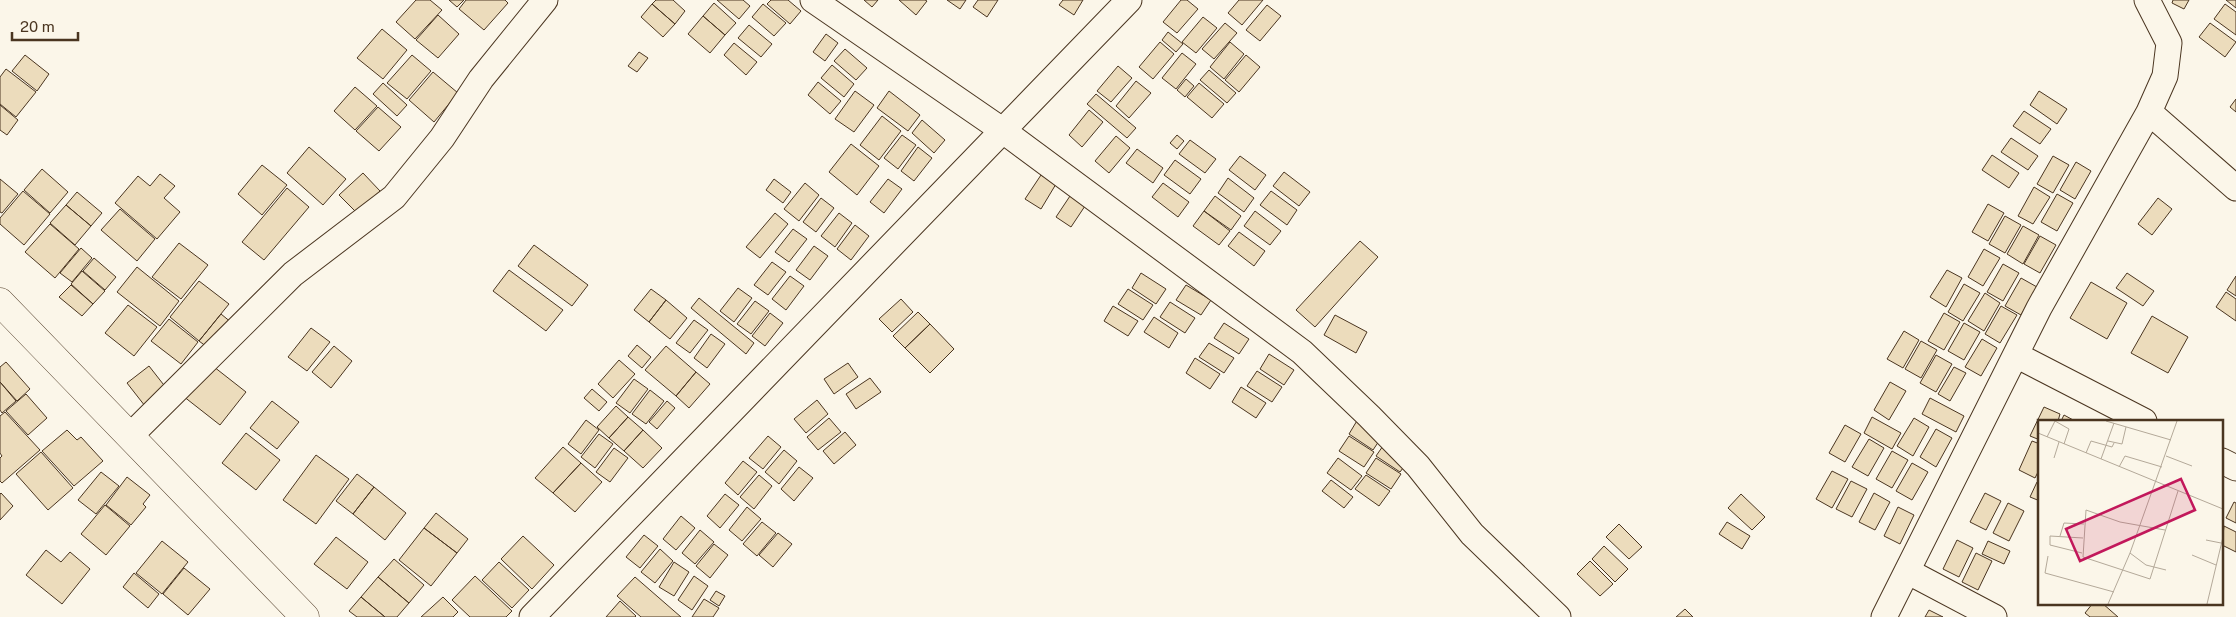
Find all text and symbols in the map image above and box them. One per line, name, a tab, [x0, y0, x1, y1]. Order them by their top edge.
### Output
scale bar	[12, 10, 79, 42]
text: 20 m	[20, 18, 55, 35]
inset map	[2038, 420, 2224, 604]

